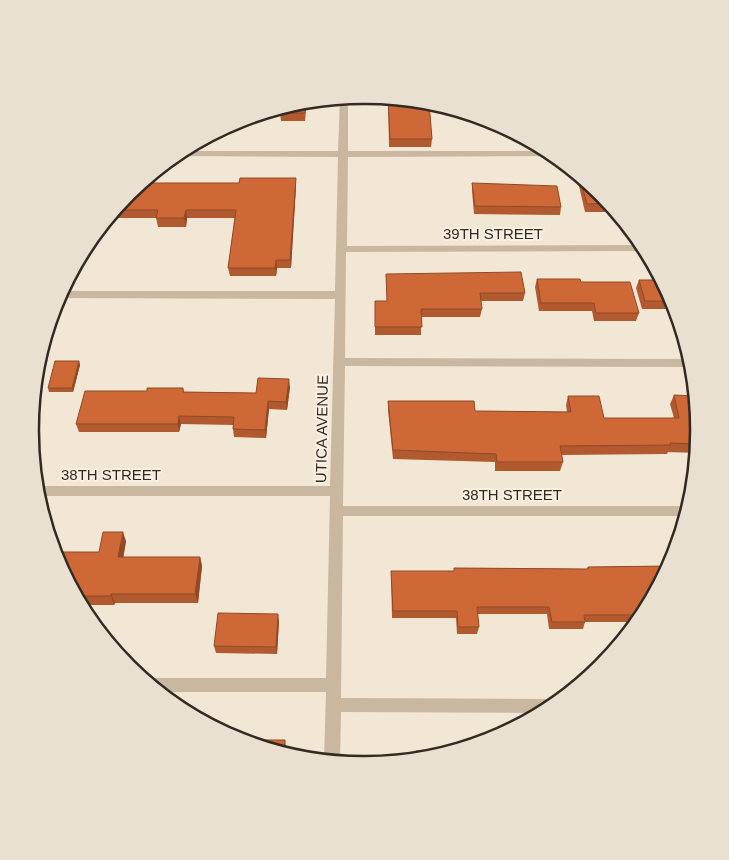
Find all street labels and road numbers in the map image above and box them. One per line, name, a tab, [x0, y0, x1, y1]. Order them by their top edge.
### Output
street label: 39TH STREET	[443, 225, 543, 242]
street label: UTICA AVENUE	[312, 375, 331, 483]
street label: 38TH STREET	[61, 466, 161, 483]
street label: 38TH STREET	[462, 486, 562, 503]

